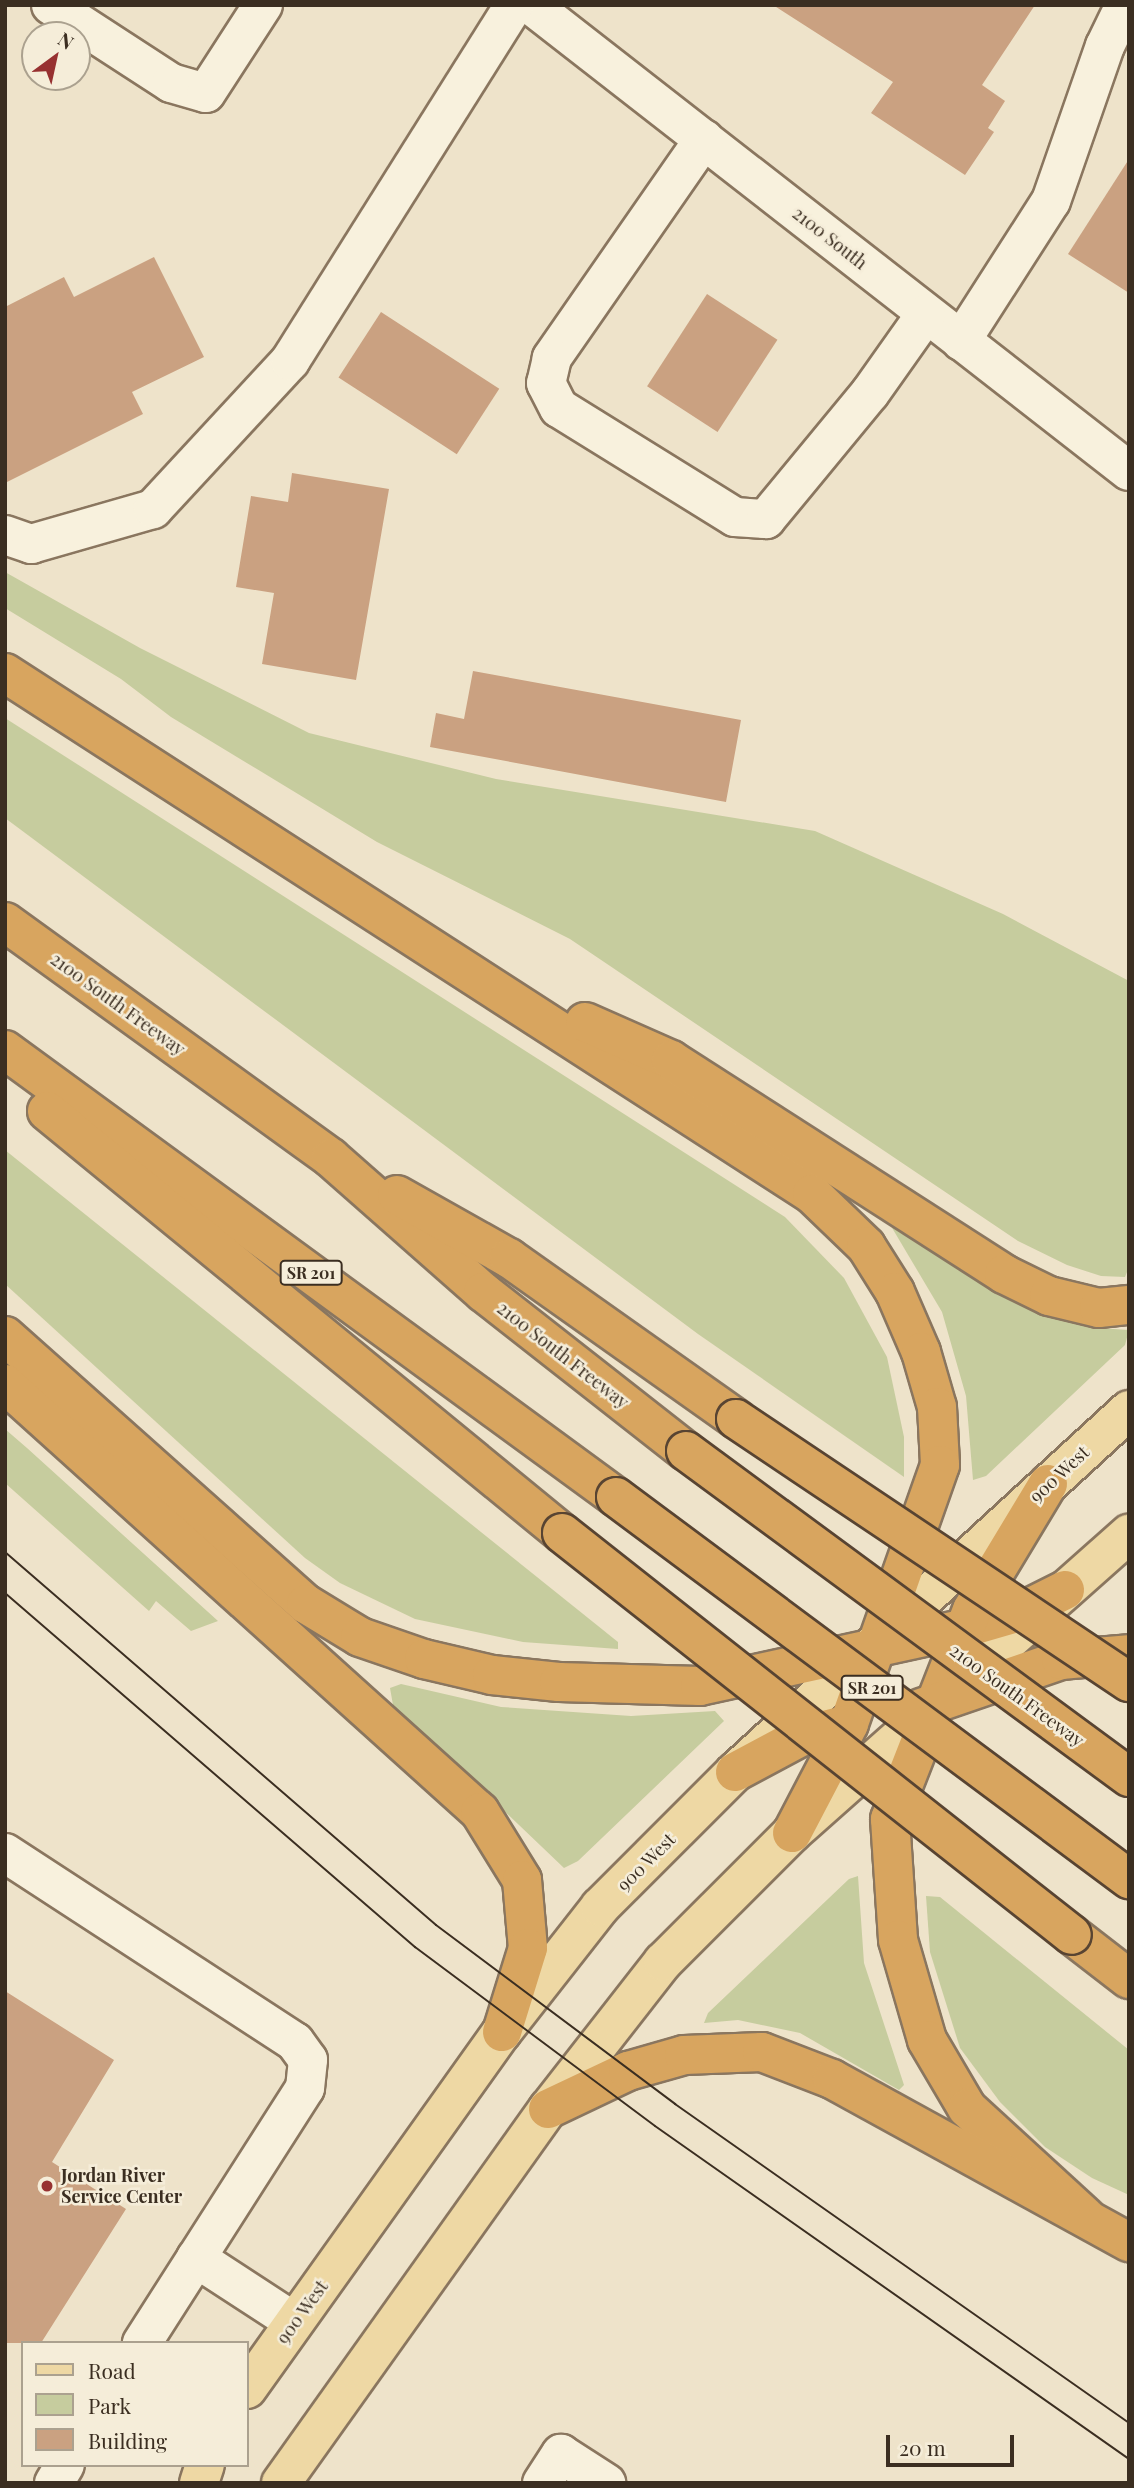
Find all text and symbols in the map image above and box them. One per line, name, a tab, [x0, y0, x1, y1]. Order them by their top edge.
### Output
north arrow	[21, 21, 91, 91]
text: N	[54, 25, 79, 55]
street label: 2100 South	[789, 202, 871, 274]
street label: 2100 South Freeway	[47, 948, 189, 1060]
road number: SR 201	[280, 1260, 342, 1286]
street label: 2100 South Freeway	[493, 1297, 633, 1413]
street label: 900 West	[1025, 1441, 1093, 1507]
street label: 2100 South Freeway	[946, 1639, 1088, 1751]
road number: SR 201	[840, 1676, 903, 1700]
street label: 900 West	[612, 1828, 680, 1896]
place label: Jordan River Service Center	[61, 2165, 182, 2208]
marker: Jordan River Service Center	[39, 2178, 55, 2194]
street label: 900 West	[272, 2276, 332, 2348]
legend	[21, 2341, 248, 2467]
text: Road	[88, 2356, 136, 2384]
text: Park	[88, 2391, 131, 2419]
scale bar	[889, 2422, 1017, 2466]
text: Building	[88, 2426, 167, 2454]
text: 20 m	[899, 2433, 946, 2461]

